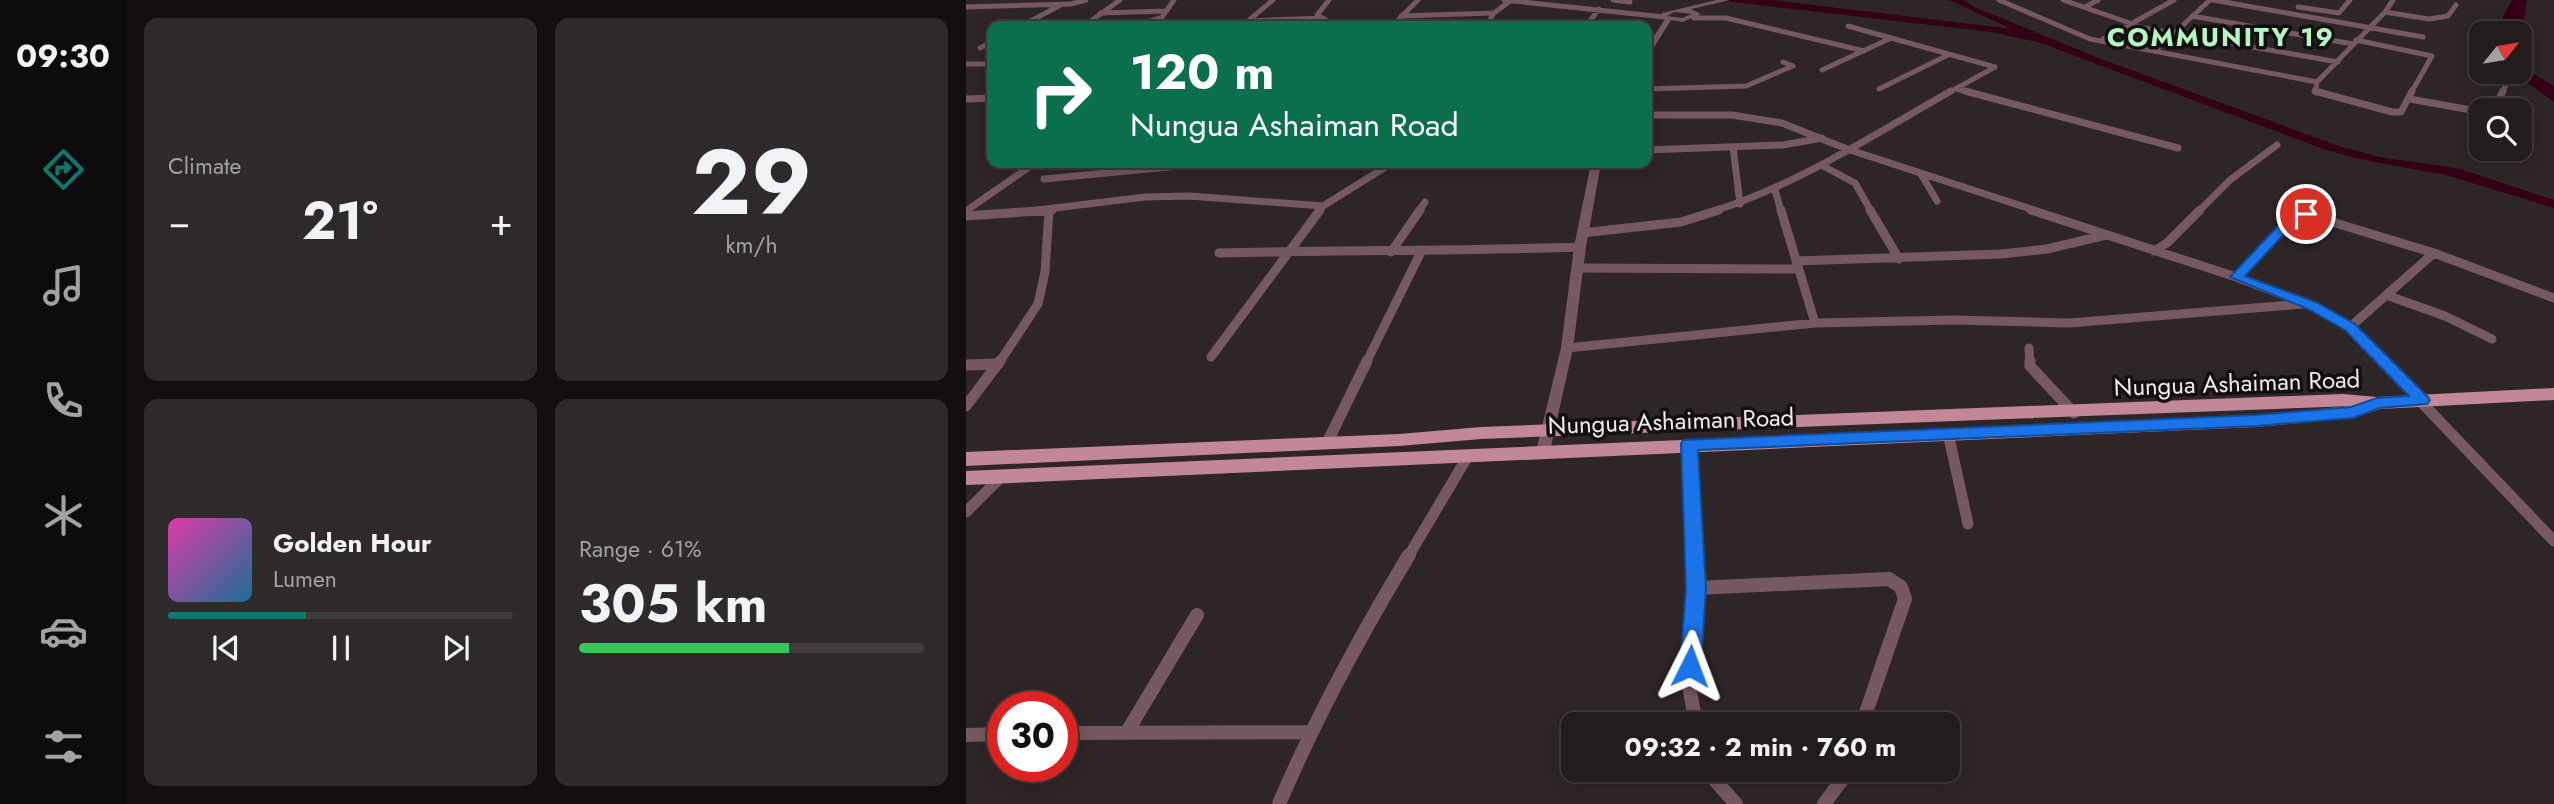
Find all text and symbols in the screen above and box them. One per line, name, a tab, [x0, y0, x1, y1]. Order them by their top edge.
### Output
district label: COMMUNITY 19	[2107, 18, 2335, 56]
north arrow	[2469, 21, 2532, 84]
map controls	[2469, 21, 2532, 161]
text: 09:30	[16, 33, 110, 79]
text: 120 m	[1130, 37, 1274, 107]
icon: right	[1015, 49, 1106, 140]
button: search	[2469, 98, 2532, 161]
text: Nungua Ashaiman Road	[1130, 102, 1459, 148]
text: 29	[691, 117, 812, 248]
icon: directions	[39, 145, 88, 194]
text: Climate	[168, 149, 241, 183]
text: 21°	[302, 183, 378, 259]
pin	[2276, 184, 2336, 244]
text: −	[168, 194, 190, 249]
text: +	[490, 194, 513, 249]
icon: arrive	[2287, 195, 2325, 233]
text: km/h	[726, 228, 777, 262]
icon: music	[39, 261, 88, 310]
street label: Nungua Ashaiman Road	[2113, 361, 2361, 405]
icon: phone	[39, 376, 88, 425]
street label: Nungua Ashaiman Road	[1547, 399, 1795, 443]
icon: climate	[39, 491, 88, 540]
text: Golden Hour	[273, 524, 432, 562]
text: Range · 61%	[579, 532, 702, 566]
text: Lumen	[273, 562, 337, 596]
text: 305 km	[579, 566, 768, 642]
icon: car	[39, 607, 88, 656]
icon: previous	[207, 629, 245, 667]
icon: pause	[322, 629, 360, 667]
icon: next	[437, 629, 475, 667]
position arrow	[1653, 629, 1727, 703]
speed limit sign: 30	[987, 691, 1078, 782]
icon: filters	[39, 722, 88, 771]
text: 09:32 · 2 min · 760 m	[1625, 728, 1896, 766]

